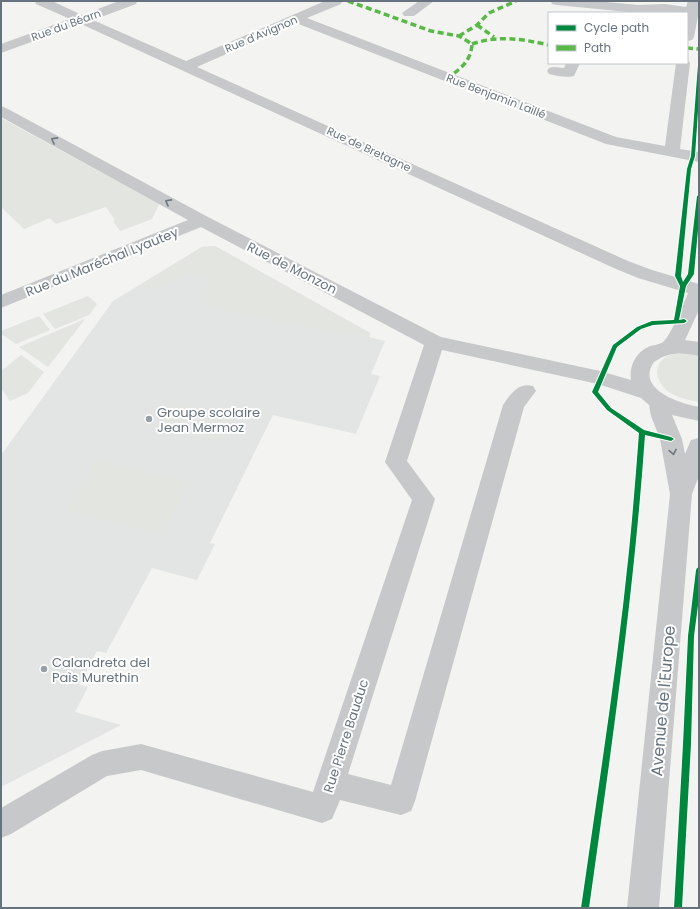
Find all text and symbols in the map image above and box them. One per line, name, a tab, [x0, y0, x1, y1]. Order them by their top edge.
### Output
street label: Rue du Béarn	[29, 5, 103, 45]
street label: Rue d'Avignon	[222, 11, 300, 57]
legend	[548, 12, 688, 64]
text: Cycle path	[584, 19, 649, 36]
text: Path	[584, 39, 611, 56]
street label: Rue Benjamin Laillé	[444, 70, 548, 122]
street label: Rue de Bretagne	[324, 123, 414, 176]
one-way arrow	[51, 137, 58, 144]
one-way arrow	[165, 200, 172, 207]
street label: Rue du Maréchal Lyautey	[23, 222, 182, 301]
street label: Rue de Monzon	[244, 237, 340, 299]
place label: Groupe scolaire Jean Mermoz	[157, 403, 260, 437]
marker: Groupe scolaire Jean Mermoz	[144, 414, 154, 424]
one-way arrow	[669, 449, 677, 455]
street label: Avenue de l'Europe	[645, 625, 681, 777]
place label: Calandreta del Paìs Murethin	[52, 653, 150, 687]
marker: Calandreta del Paìs Murethin	[39, 664, 49, 674]
street label: Rue Pierre Bauduc	[319, 677, 373, 795]

